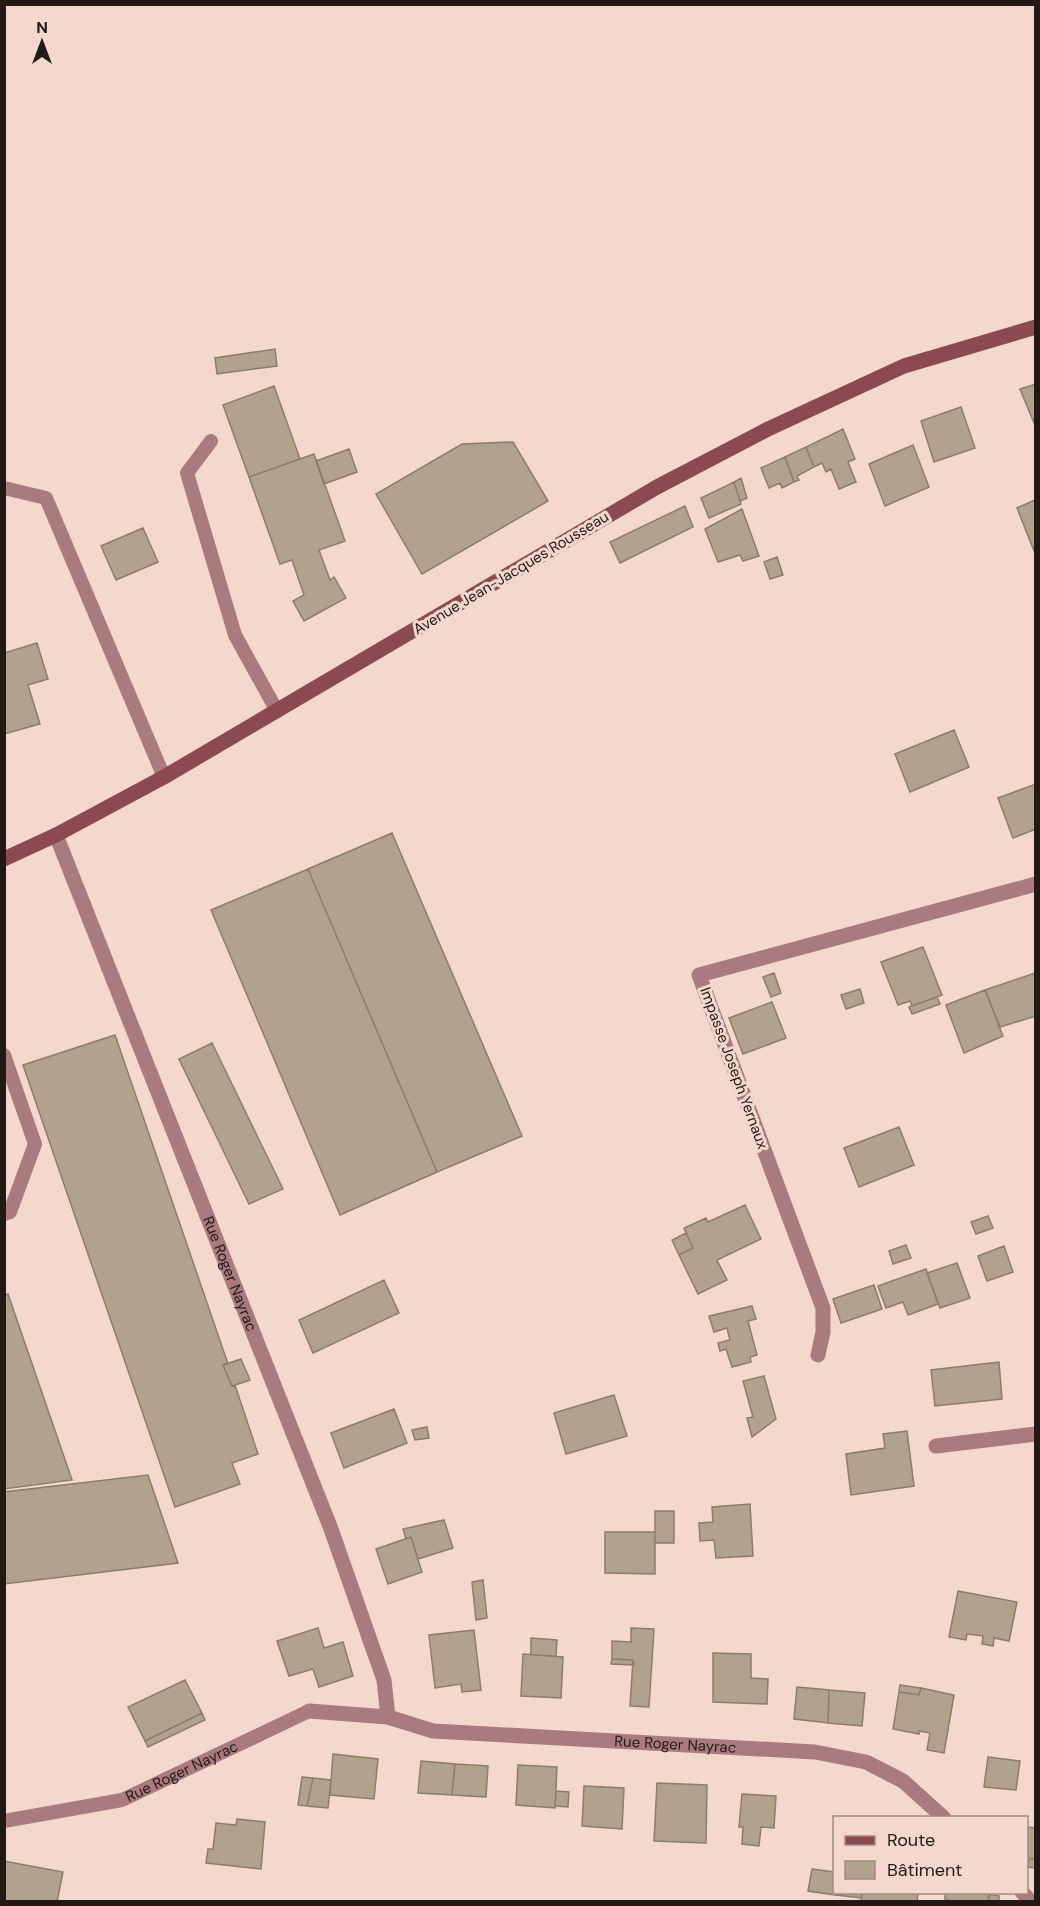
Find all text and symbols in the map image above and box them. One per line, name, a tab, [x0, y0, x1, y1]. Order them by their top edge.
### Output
north arrow	[12, 12, 72, 72]
text: N	[36, 17, 48, 38]
street label: Avenue Jean-Jacques Rousseau	[410, 507, 612, 639]
street label: Impasse Joseph Yernaux	[695, 984, 773, 1152]
street label: Rue Roger Nayrac	[198, 1213, 262, 1334]
street label: Rue Roger Nayrac	[614, 1731, 737, 1758]
street label: Rue Roger Nayrac	[122, 1736, 241, 1807]
legend	[833, 1816, 1028, 1894]
text: Route	[887, 1828, 935, 1852]
text: Bâtiment	[887, 1858, 962, 1882]

